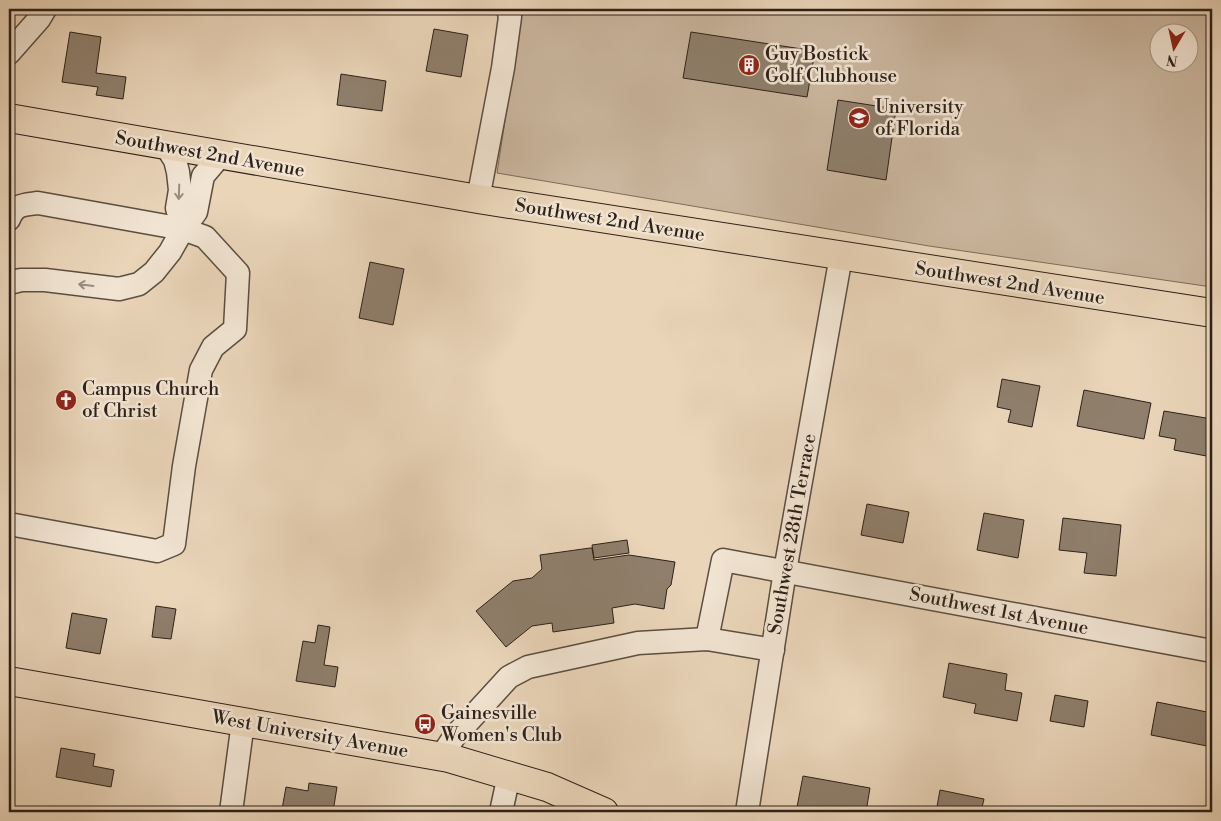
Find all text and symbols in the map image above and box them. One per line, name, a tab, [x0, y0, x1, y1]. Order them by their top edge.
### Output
north arrow	[1148, 22, 1198, 72]
place label: Guy Bostick Golf Clubhouse	[765, 42, 897, 88]
text: N	[1165, 50, 1179, 70]
building icon: Guy Bostick Golf Clubhouse	[737, 53, 761, 77]
place label: University of Florida	[875, 95, 964, 141]
school or university icon: University of Florida	[847, 106, 871, 130]
street label: Southwest 2nd Avenue	[113, 126, 307, 182]
one-way arrow	[174, 183, 183, 199]
street label: Southwest 2nd Avenue	[513, 193, 707, 247]
street label: Southwest 2nd Avenue	[913, 256, 1107, 310]
one-way arrow	[79, 280, 95, 290]
place label: Campus Church of Christ	[82, 377, 219, 423]
church icon: Campus Church of Christ	[54, 388, 78, 412]
street label: Southwest 28th Terrace	[762, 432, 822, 636]
street label: Southwest 1st Avenue	[907, 582, 1091, 640]
place label: Gainesville Women's Club	[440, 701, 562, 747]
street label: West University Avenue	[209, 705, 410, 763]
bus stop icon: Gainesville Women's Club	[413, 712, 437, 736]

